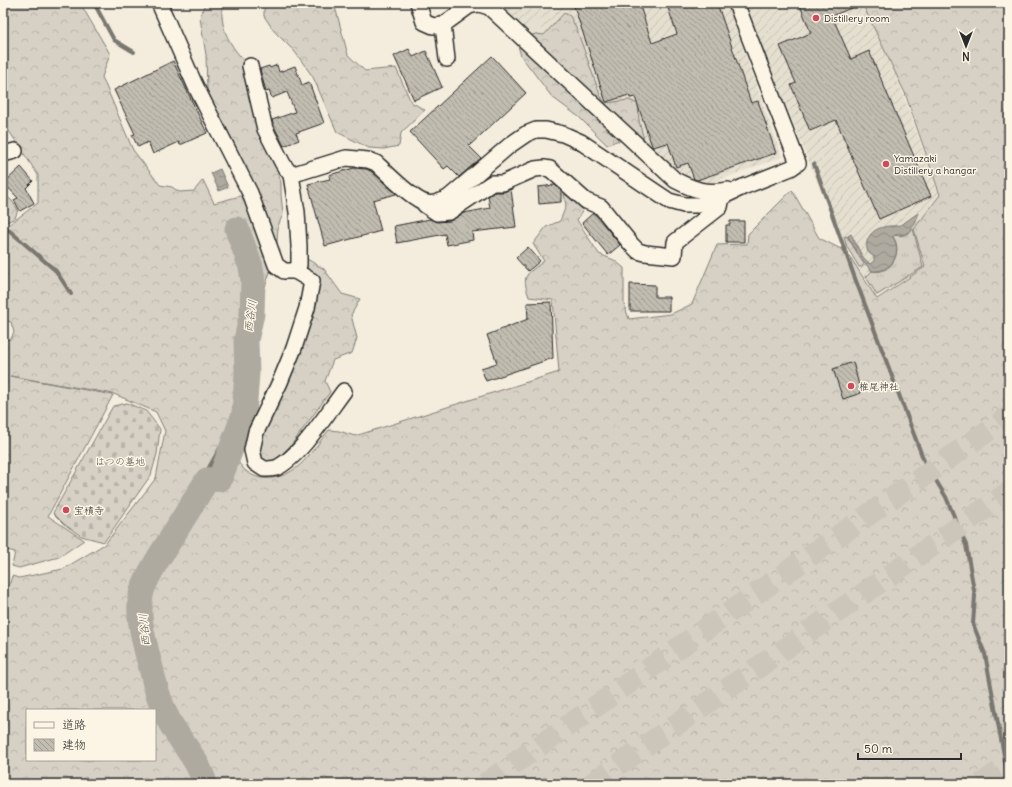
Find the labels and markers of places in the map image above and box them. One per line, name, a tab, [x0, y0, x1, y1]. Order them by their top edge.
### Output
place label: Distillery room	[824, 12, 890, 25]
marker: Distillery room	[811, 13, 821, 23]
place label: Yamazaki Distillery a hangar	[894, 152, 976, 177]
marker: Yamazaki Distillery a hangar	[881, 159, 891, 169]
place label: 椎尾神社	[859, 380, 899, 393]
marker: 椎尾神社	[846, 381, 856, 391]
place label: 宝積寺	[74, 504, 104, 517]
marker: 宝積寺	[61, 505, 71, 515]

